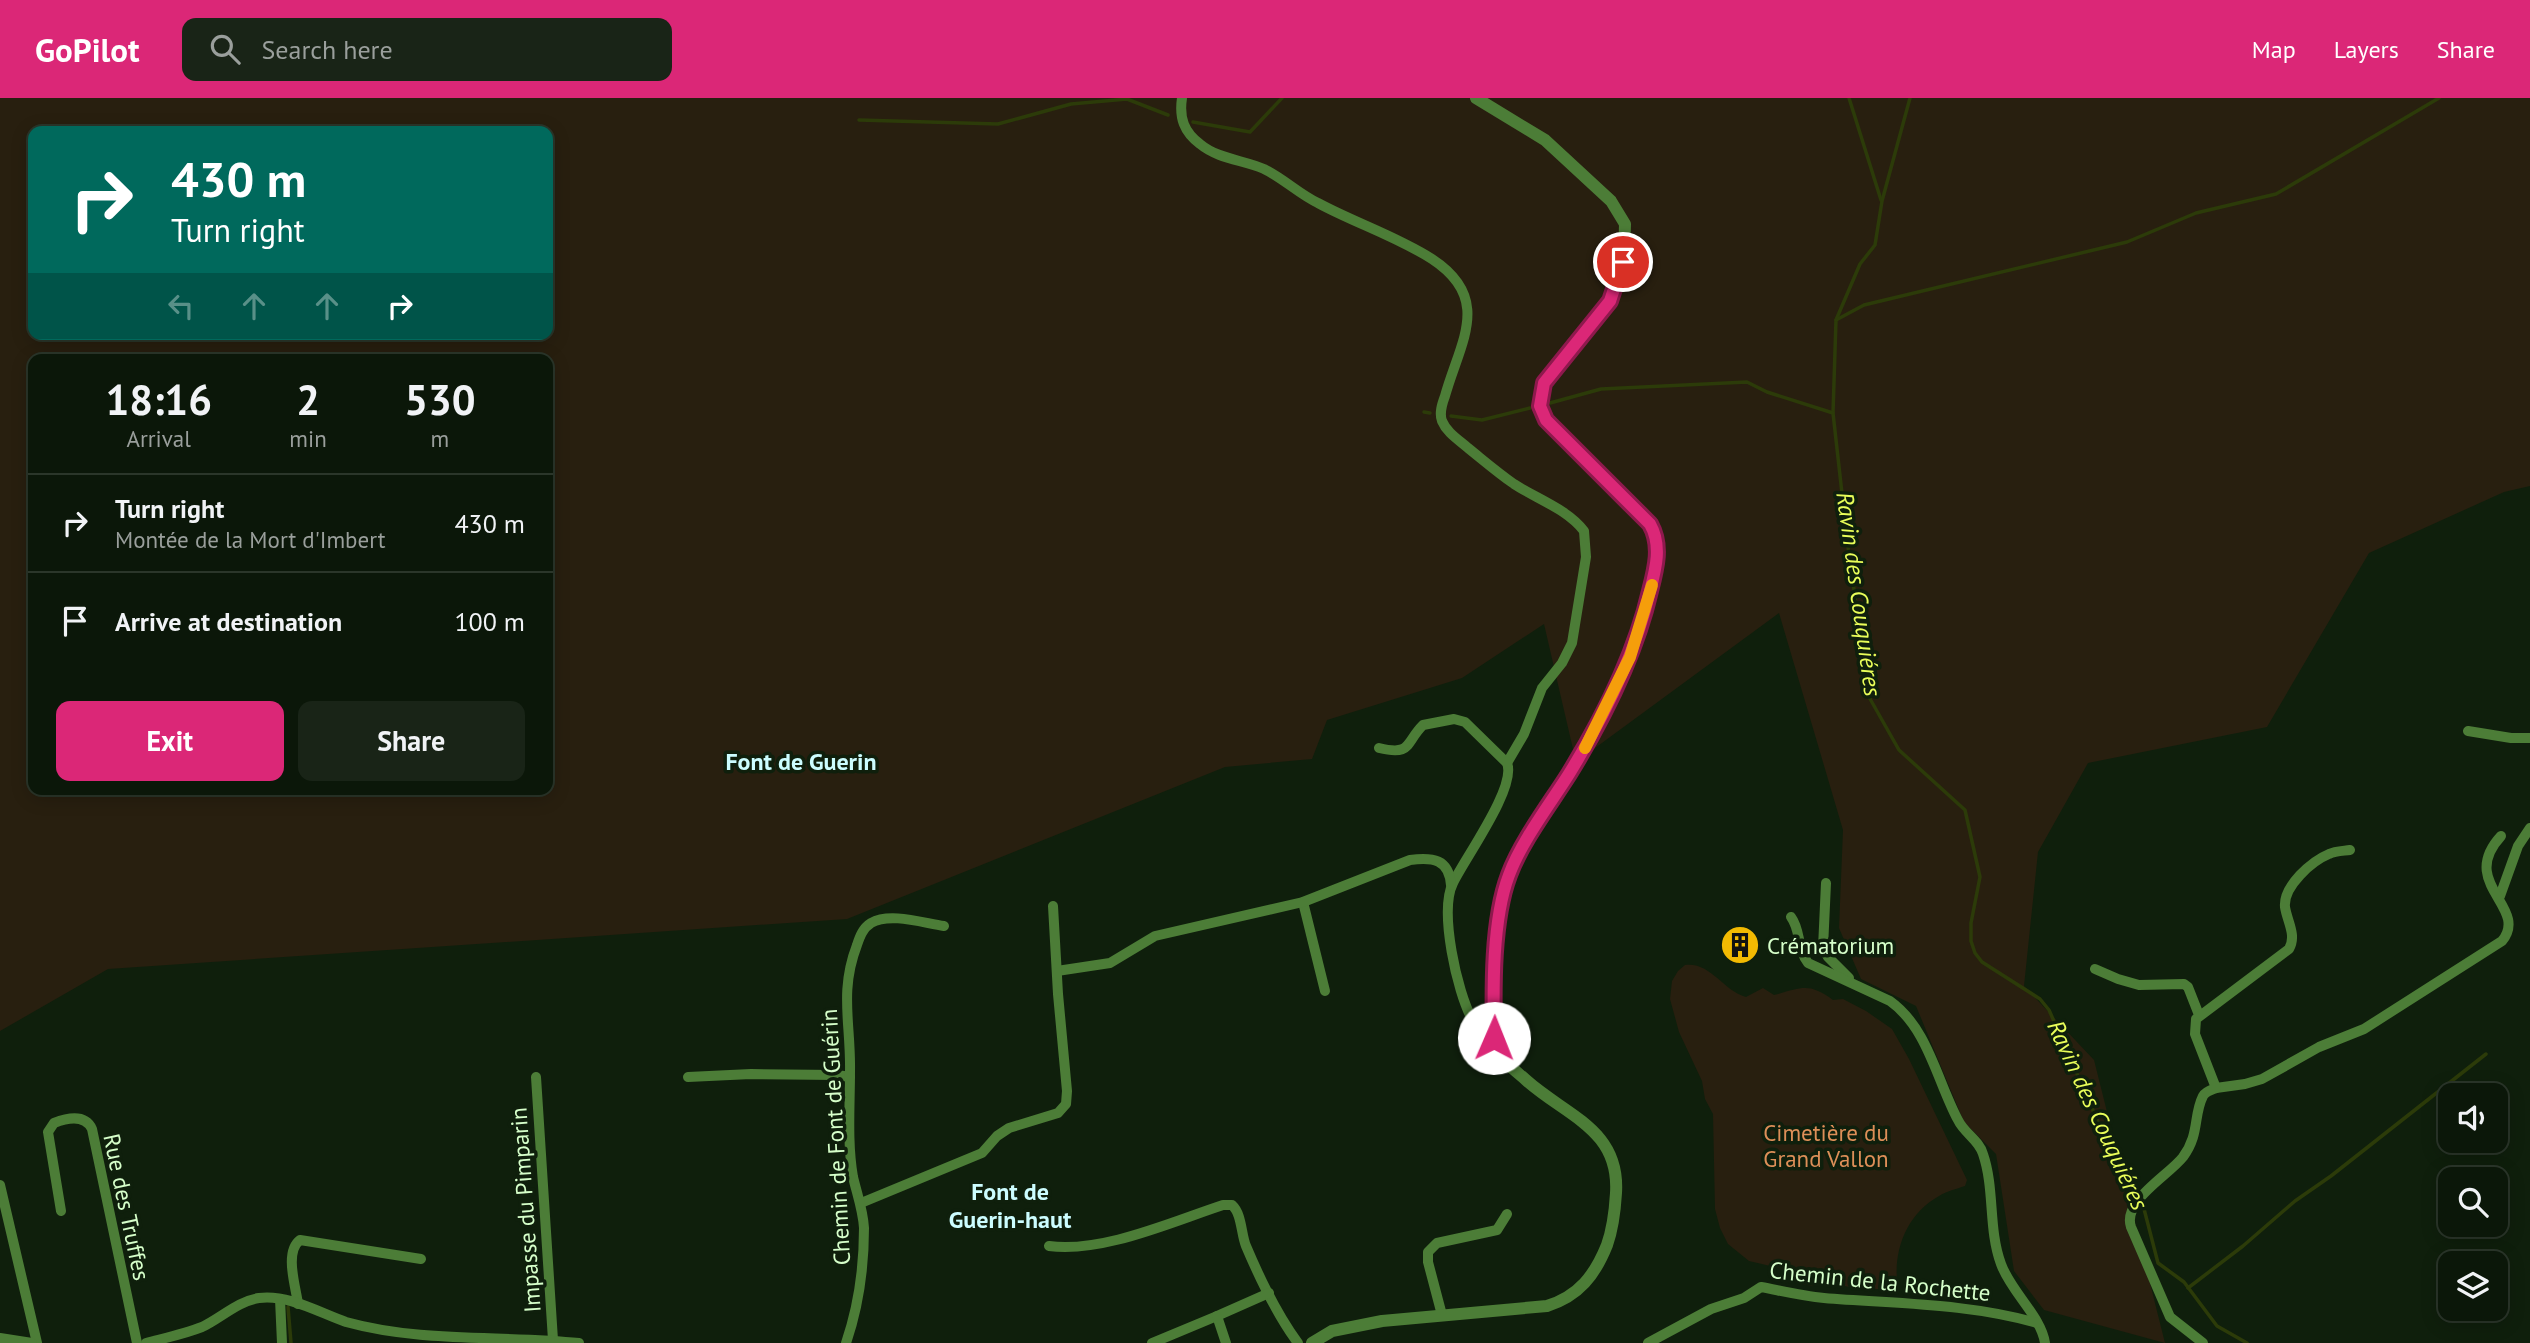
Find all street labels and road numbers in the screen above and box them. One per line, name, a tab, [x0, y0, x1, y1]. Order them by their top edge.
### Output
street label: Chemin de Font de Guérin	[814, 1008, 856, 1266]
street label: Impasse du Pimparin	[503, 1107, 547, 1313]
street label: Rue des Truffes	[97, 1131, 157, 1283]
street label: Chemin de la Rochette	[1768, 1255, 1992, 1307]

